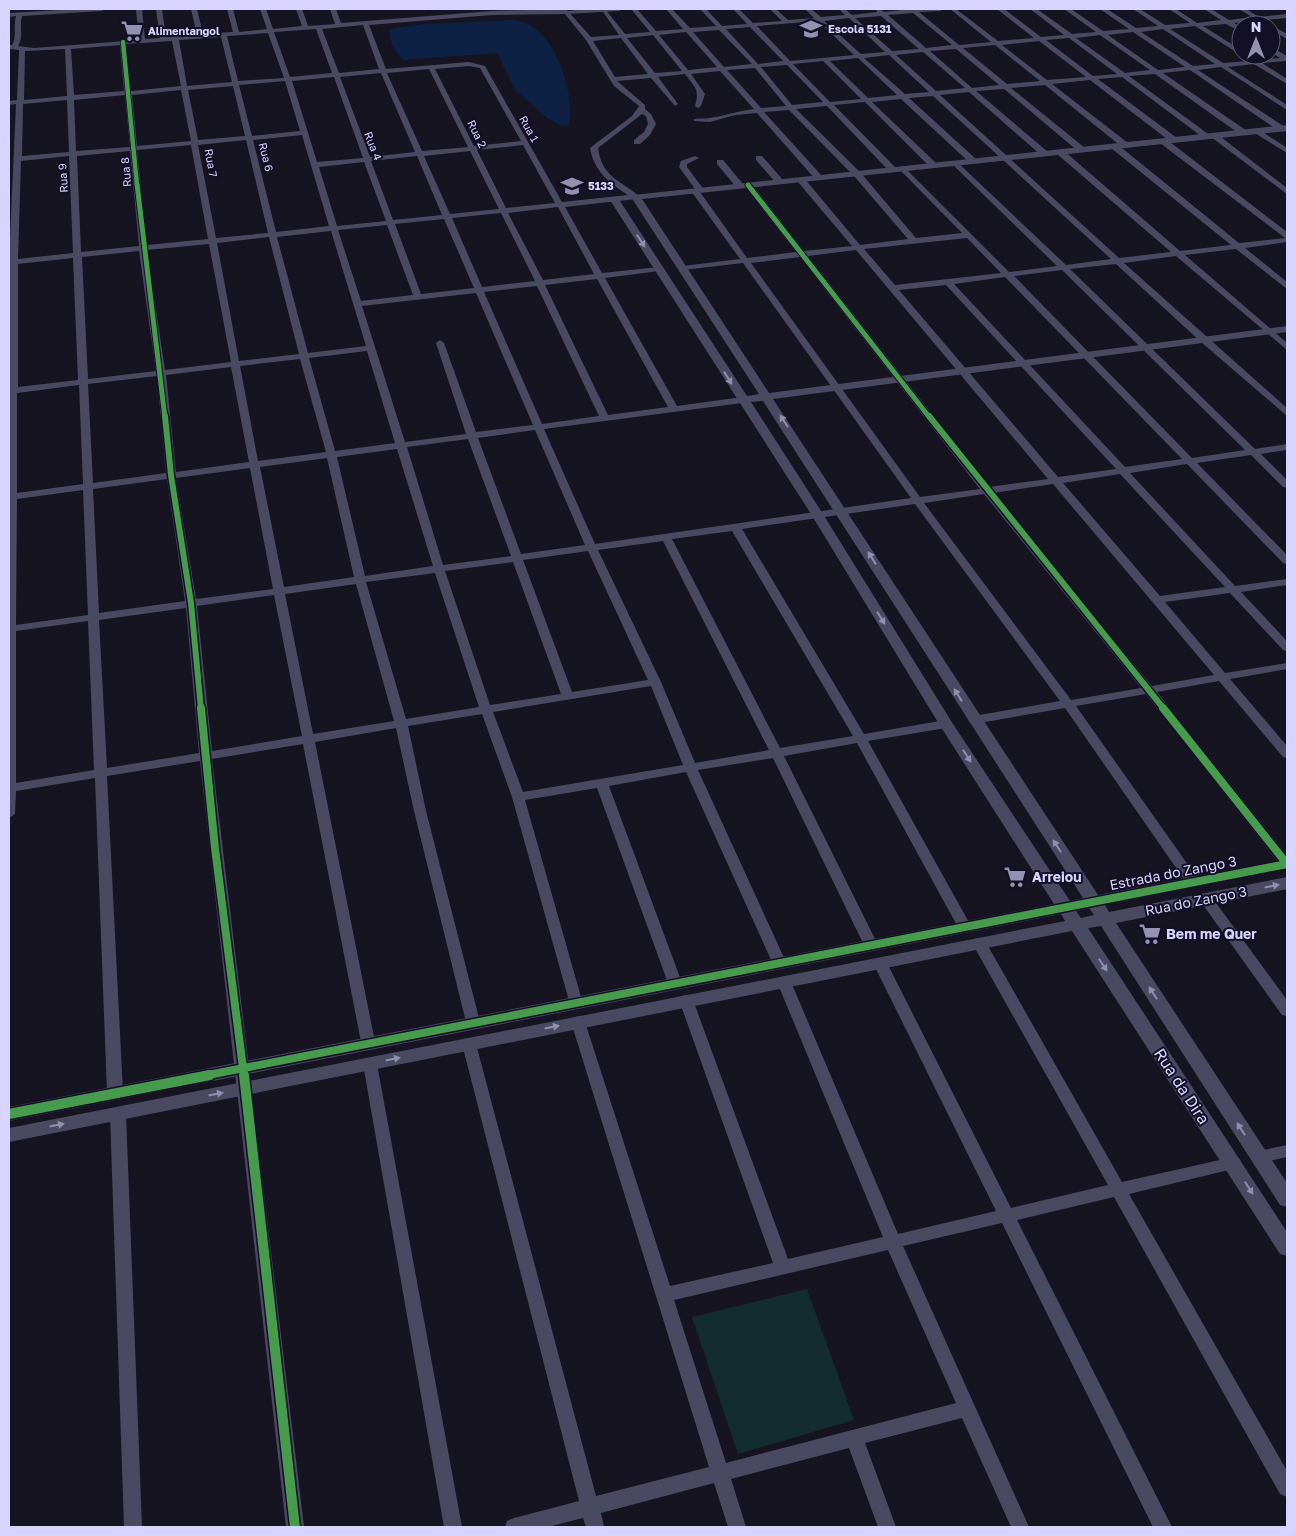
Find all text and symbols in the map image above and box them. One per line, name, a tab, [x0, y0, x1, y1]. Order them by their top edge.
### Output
north arrow	[1231, 15, 1281, 65]
school or university icon: Escola 5131	[798, 16, 824, 42]
supermarket icon: Alimentangol	[119, 18, 145, 44]
text: N	[1251, 18, 1261, 35]
place label: Escola 5131	[828, 22, 892, 35]
place label: Alimentangol	[148, 24, 220, 37]
street label: Rua 1	[517, 113, 542, 144]
street label: Rua 2	[465, 118, 490, 150]
street label: Rua 4	[362, 130, 385, 162]
street label: Rua 6	[257, 141, 276, 173]
street label: Rua 7	[203, 148, 220, 178]
street label: Rua 8	[118, 156, 133, 187]
street label: Rua 9	[55, 163, 70, 193]
school or university icon: 5133	[559, 173, 585, 199]
place label: 5133	[588, 179, 614, 192]
one-way arrow	[636, 234, 646, 247]
one-way arrow	[724, 371, 733, 384]
one-way arrow	[779, 414, 788, 428]
one-way arrow	[867, 551, 876, 564]
one-way arrow	[877, 612, 886, 625]
one-way arrow	[954, 689, 963, 702]
one-way arrow	[962, 750, 972, 763]
one-way arrow	[1052, 839, 1061, 853]
street label: Estrada do Zango 3	[1108, 852, 1238, 893]
supermarket icon: Arreiou	[1002, 864, 1028, 890]
place label: Arreiou	[1032, 868, 1081, 885]
street label: Rua do Zango 3	[1144, 882, 1248, 919]
one-way arrow	[1265, 882, 1281, 890]
supermarket icon: Bem me Quer	[1137, 921, 1163, 947]
place label: Bem me Quer	[1166, 925, 1257, 942]
one-way arrow	[1098, 958, 1107, 971]
one-way arrow	[1148, 986, 1157, 999]
one-way arrow	[544, 1023, 560, 1031]
street label: Rua da Dira	[1150, 1044, 1214, 1128]
one-way arrow	[385, 1055, 400, 1063]
one-way arrow	[209, 1090, 224, 1098]
one-way arrow	[49, 1121, 65, 1129]
one-way arrow	[1237, 1122, 1246, 1136]
one-way arrow	[1245, 1182, 1254, 1195]

